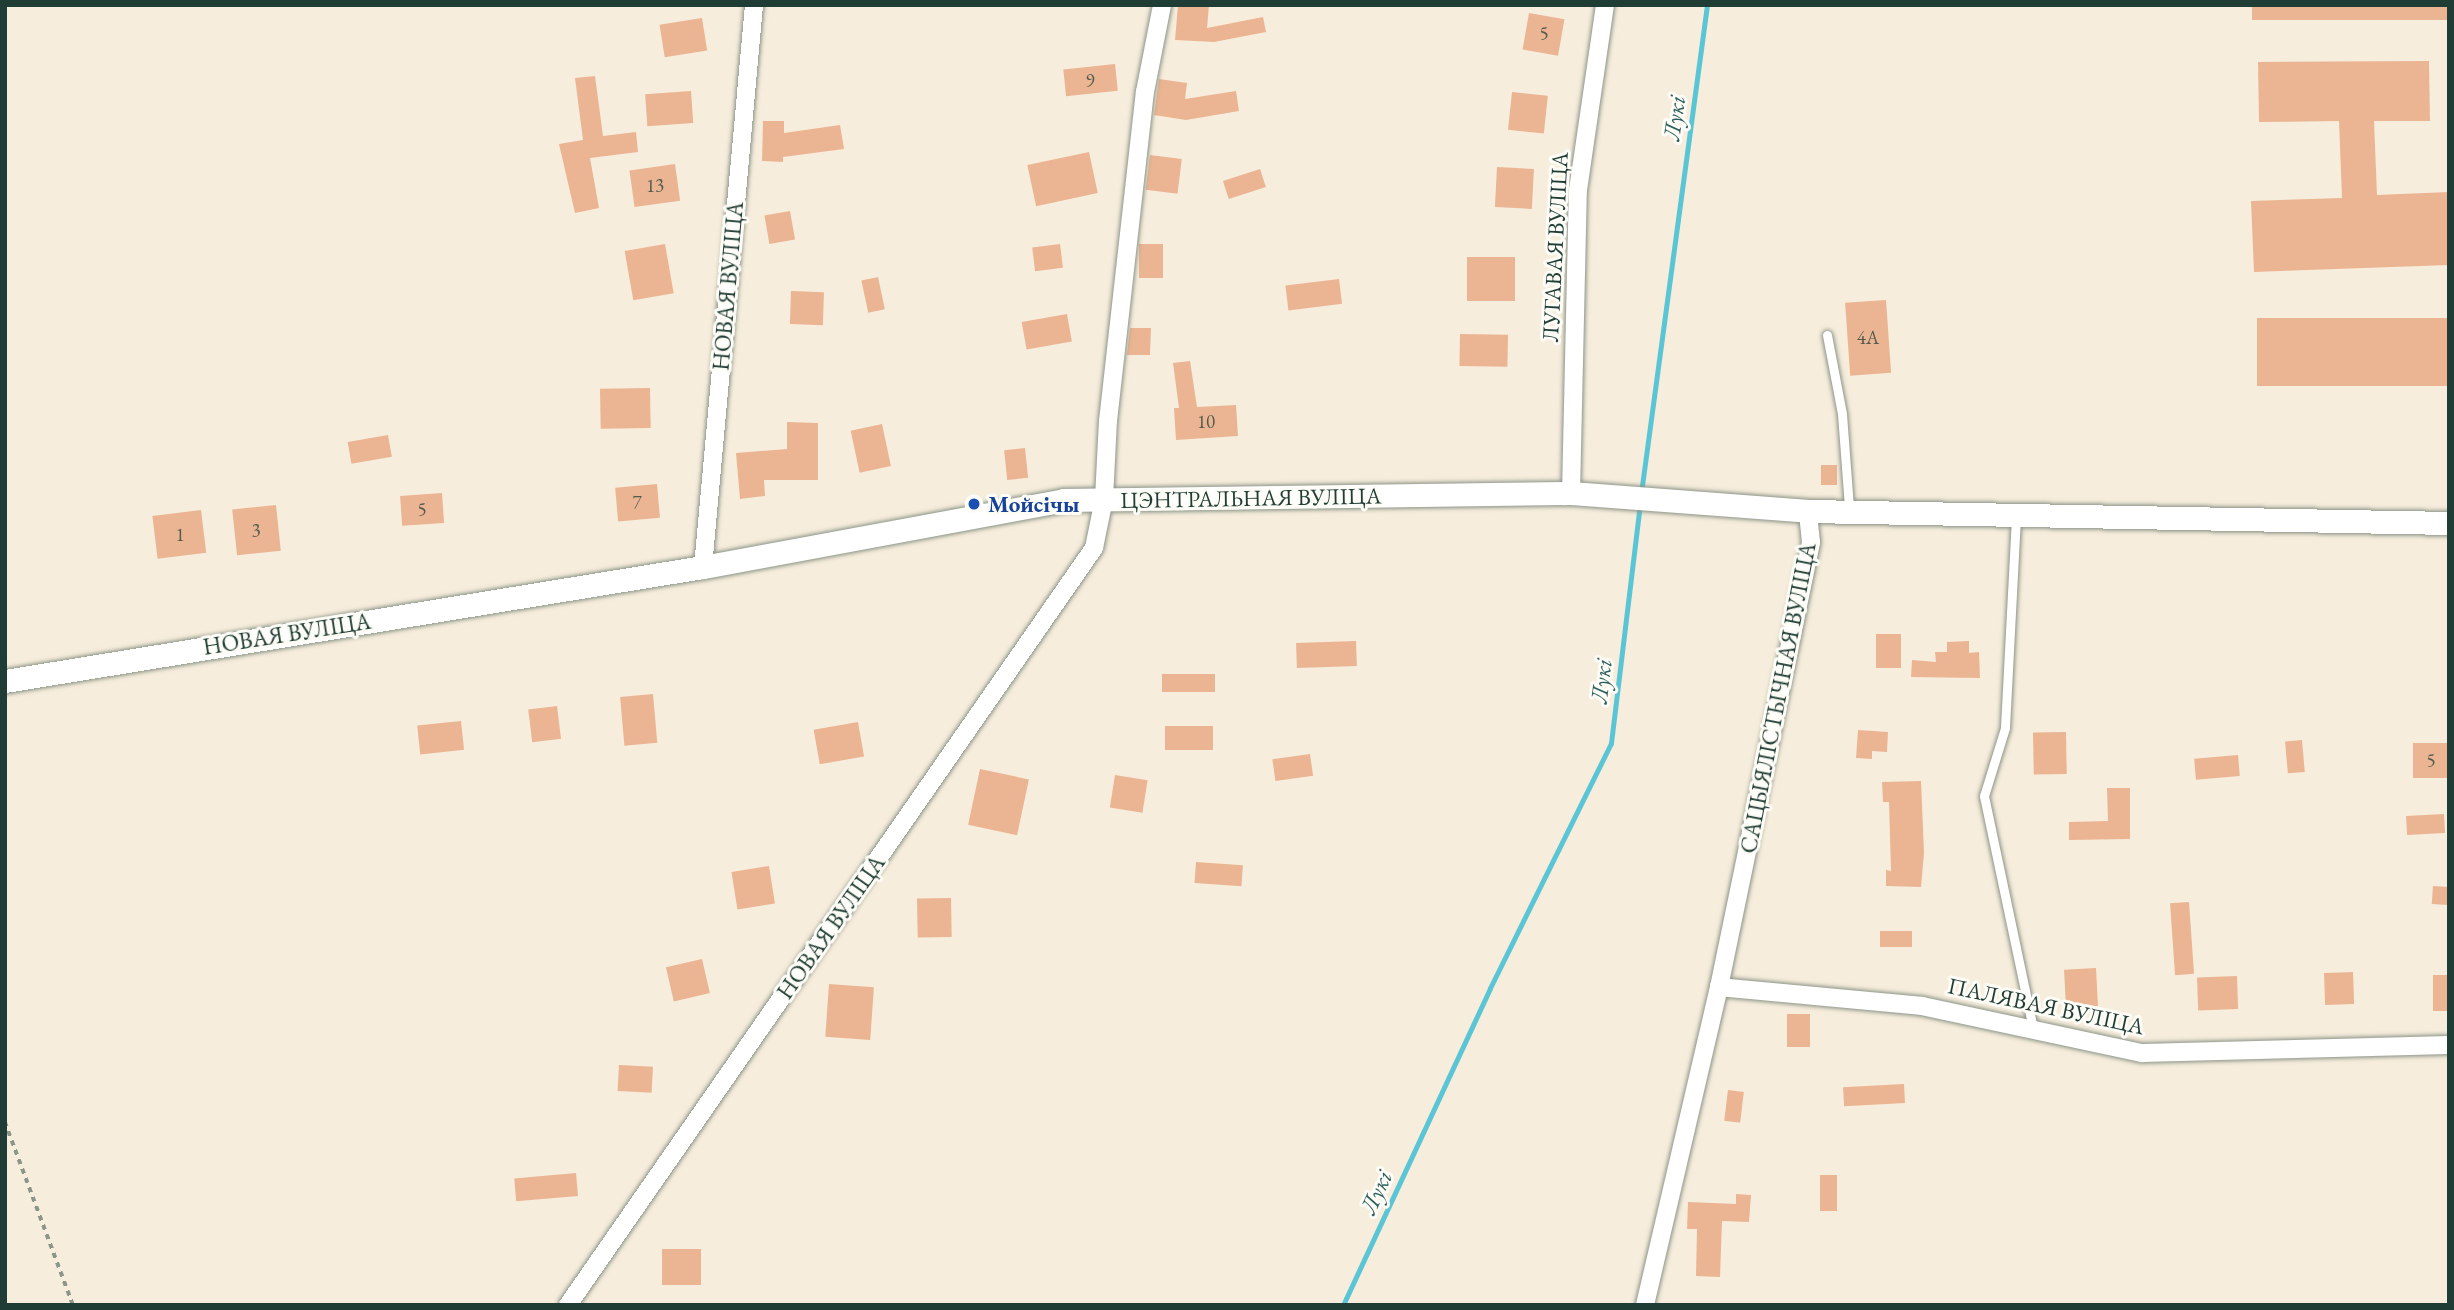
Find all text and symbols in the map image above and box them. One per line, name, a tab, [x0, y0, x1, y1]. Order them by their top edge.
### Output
house number: 5	[1539, 23, 1549, 45]
house number: 9	[1085, 70, 1095, 92]
water label: Лукі	[1657, 94, 1691, 142]
street label: ЛУГАВАЯ ВУЛІЦА	[1536, 151, 1574, 343]
house number: 13	[646, 175, 664, 197]
street label: НОВАЯ ВУЛІЦА	[707, 200, 749, 372]
house number: 4А	[1857, 327, 1879, 349]
house number: 10	[1197, 411, 1215, 433]
street label: ЦЭНТРАЛЬНАЯ ВУЛІЦА	[1120, 482, 1382, 514]
place label: Мойсічы	[988, 490, 1079, 518]
house number: 7	[632, 492, 642, 514]
marker: Мойсічы	[966, 496, 982, 512]
house number: 5	[417, 499, 427, 521]
house number: 3	[251, 520, 261, 542]
house number: 1	[175, 524, 185, 546]
street label: САЦЫЯЛІСТЫЧНАЯ ВУЛІЦА	[1734, 540, 1822, 856]
street label: НОВАЯ ВУЛІЦА	[201, 607, 373, 661]
water label: Лукі	[1584, 657, 1618, 705]
house number: 5	[2426, 750, 2436, 772]
street label: НОВАЯ ВУЛІЦА	[771, 850, 891, 1004]
street label: ПАЛЯВАЯ ВУЛІЦА	[1945, 972, 2147, 1040]
water label: Лукі	[1354, 1166, 1398, 1218]

